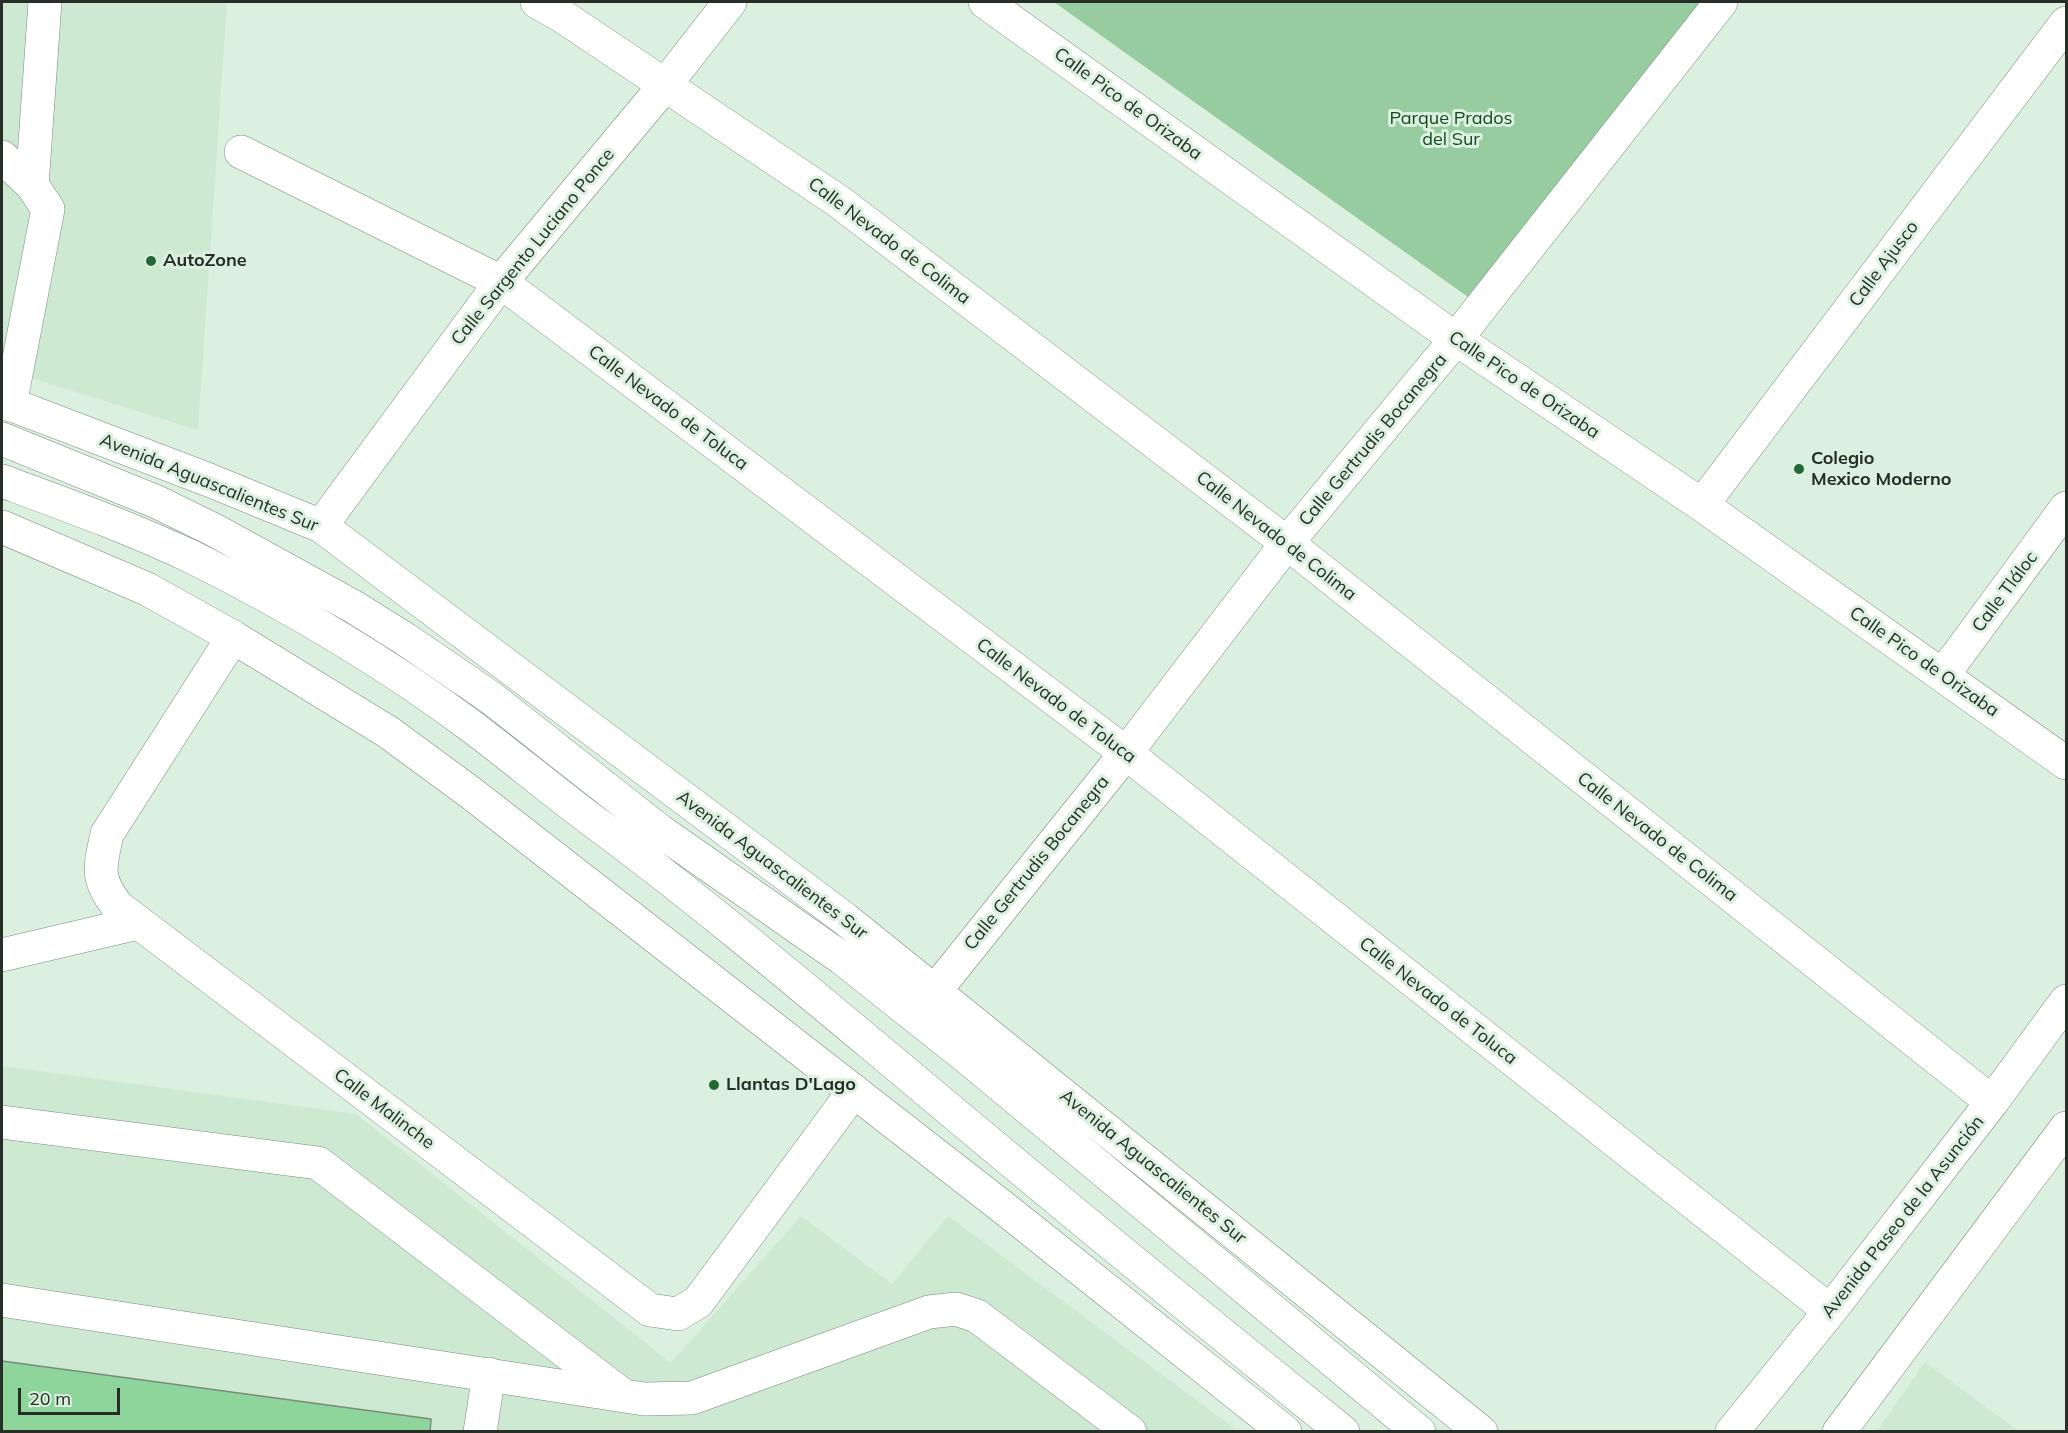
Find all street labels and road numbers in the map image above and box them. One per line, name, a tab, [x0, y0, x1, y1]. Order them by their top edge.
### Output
street label: Calle Pico de Orizaba	[1050, 43, 1206, 165]
street label: Calle Sargento Luciano Ponce	[447, 144, 619, 350]
street label: Calle Nevado de Colima	[804, 173, 974, 309]
street label: Calle Ajusco	[1845, 217, 1923, 311]
street label: Calle Pico de Orizaba	[1444, 326, 1604, 444]
street label: Calle Nevado de Toluca	[584, 341, 752, 475]
street label: Calle Gertrudis Bocanegra	[1295, 349, 1451, 531]
street label: Avenida Aguascalientes Sur	[97, 429, 321, 537]
street label: Calle Nevado de Colima	[1192, 467, 1360, 605]
street label: Calle Tláloc	[1968, 547, 2042, 637]
street label: Calle Pico de Orizaba	[1845, 602, 2003, 722]
street label: Calle Nevado de Toluca	[972, 634, 1140, 768]
street label: Calle Nevado de Colima	[1573, 768, 1741, 906]
street label: Calle Gertrudis Bocanegra	[960, 771, 1114, 955]
street label: Avenida Aguascalientes Sur	[672, 786, 872, 944]
street label: Calle Nevado de Toluca	[1355, 933, 1521, 1069]
street label: Calle Malinche	[329, 1064, 439, 1154]
street label: Avenida Aguascalientes Sur	[1055, 1085, 1251, 1249]
street label: Avenida Paseo de la Asunción	[1817, 1111, 1989, 1323]

